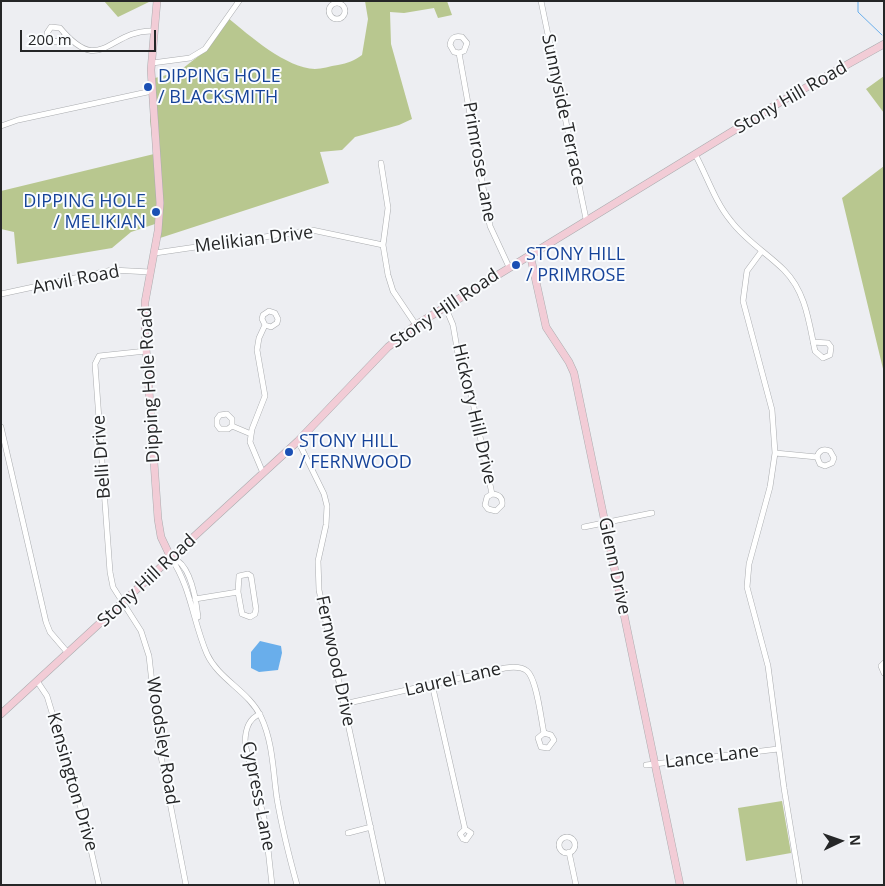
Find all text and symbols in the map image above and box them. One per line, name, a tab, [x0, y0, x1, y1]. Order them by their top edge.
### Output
scale bar	[22, 20, 159, 52]
text: 200 m	[28, 29, 72, 49]
street label: Sunnyside Terrace	[536, 32, 590, 188]
street label: Stony Hill Road	[731, 57, 851, 139]
place label: DIPPING HOLE / BLACKSMITH	[158, 66, 281, 108]
marker: DIPPING HOLE / BLACKSMITH	[142, 81, 154, 93]
street label: Primrose Lane	[458, 100, 500, 224]
place label: DIPPING HOLE / MELIKIAN	[23, 191, 146, 233]
marker: DIPPING HOLE / MELIKIAN	[150, 206, 162, 218]
street label: Melikian Drive	[194, 222, 314, 258]
place label: STONY HILL / PRIMROSE	[526, 244, 625, 286]
marker: STONY HILL / PRIMROSE	[510, 259, 522, 271]
street label: Anvil Road	[31, 261, 121, 299]
street label: Stony Hill Road	[387, 265, 503, 353]
street label: Dipping Hole Road	[135, 307, 165, 463]
street label: Hickory Hill Drive	[447, 342, 501, 486]
street label: Belli Drive	[88, 414, 116, 500]
place label: STONY HILL / FERNWOOD	[299, 431, 412, 474]
marker: STONY HILL / FERNWOOD	[283, 446, 295, 458]
street label: Glenn Drive	[593, 516, 635, 616]
street label: Stony Hill Road	[93, 530, 201, 632]
street label: Fernwood Drive	[311, 594, 359, 728]
street label: Laurel Lane	[403, 658, 503, 702]
street label: Woodsley Road	[141, 676, 183, 806]
street label: Kensington Drive	[42, 710, 102, 854]
street label: Cypress Lane	[237, 739, 279, 853]
street label: Lance Lane	[664, 741, 760, 773]
north arrow	[815, 816, 865, 866]
text: N	[846, 834, 865, 846]

